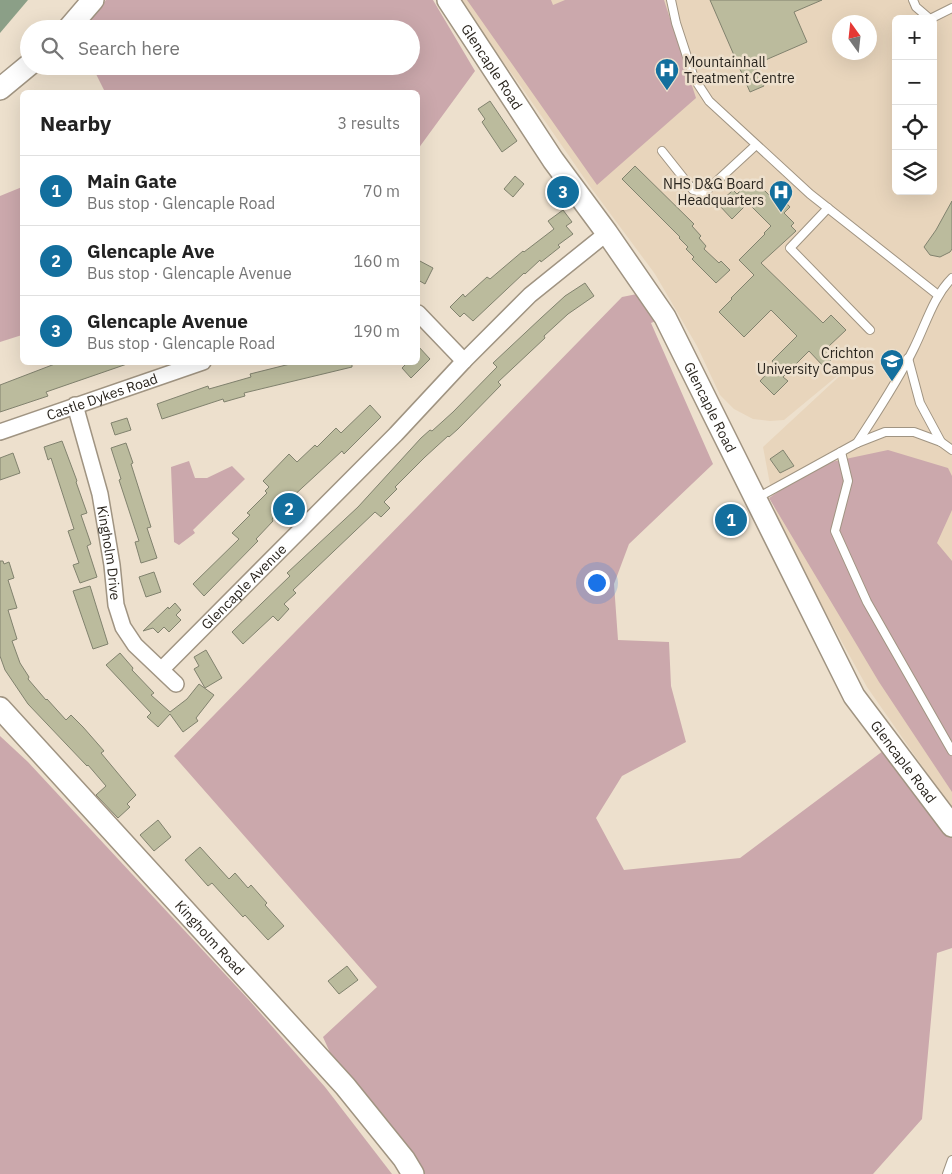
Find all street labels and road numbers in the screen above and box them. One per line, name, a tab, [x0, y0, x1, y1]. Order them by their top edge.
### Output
street label: Glencaple Road	[457, 21, 527, 113]
street label: Glencaple Road	[680, 359, 740, 455]
street label: Castle Dykes Road	[44, 369, 160, 424]
street label: Kingholm Drive	[93, 504, 124, 601]
street label: Glencaple Avenue	[197, 540, 290, 633]
street label: Glencaple Road	[867, 717, 940, 807]
street label: Kingholm Road	[171, 897, 248, 979]

